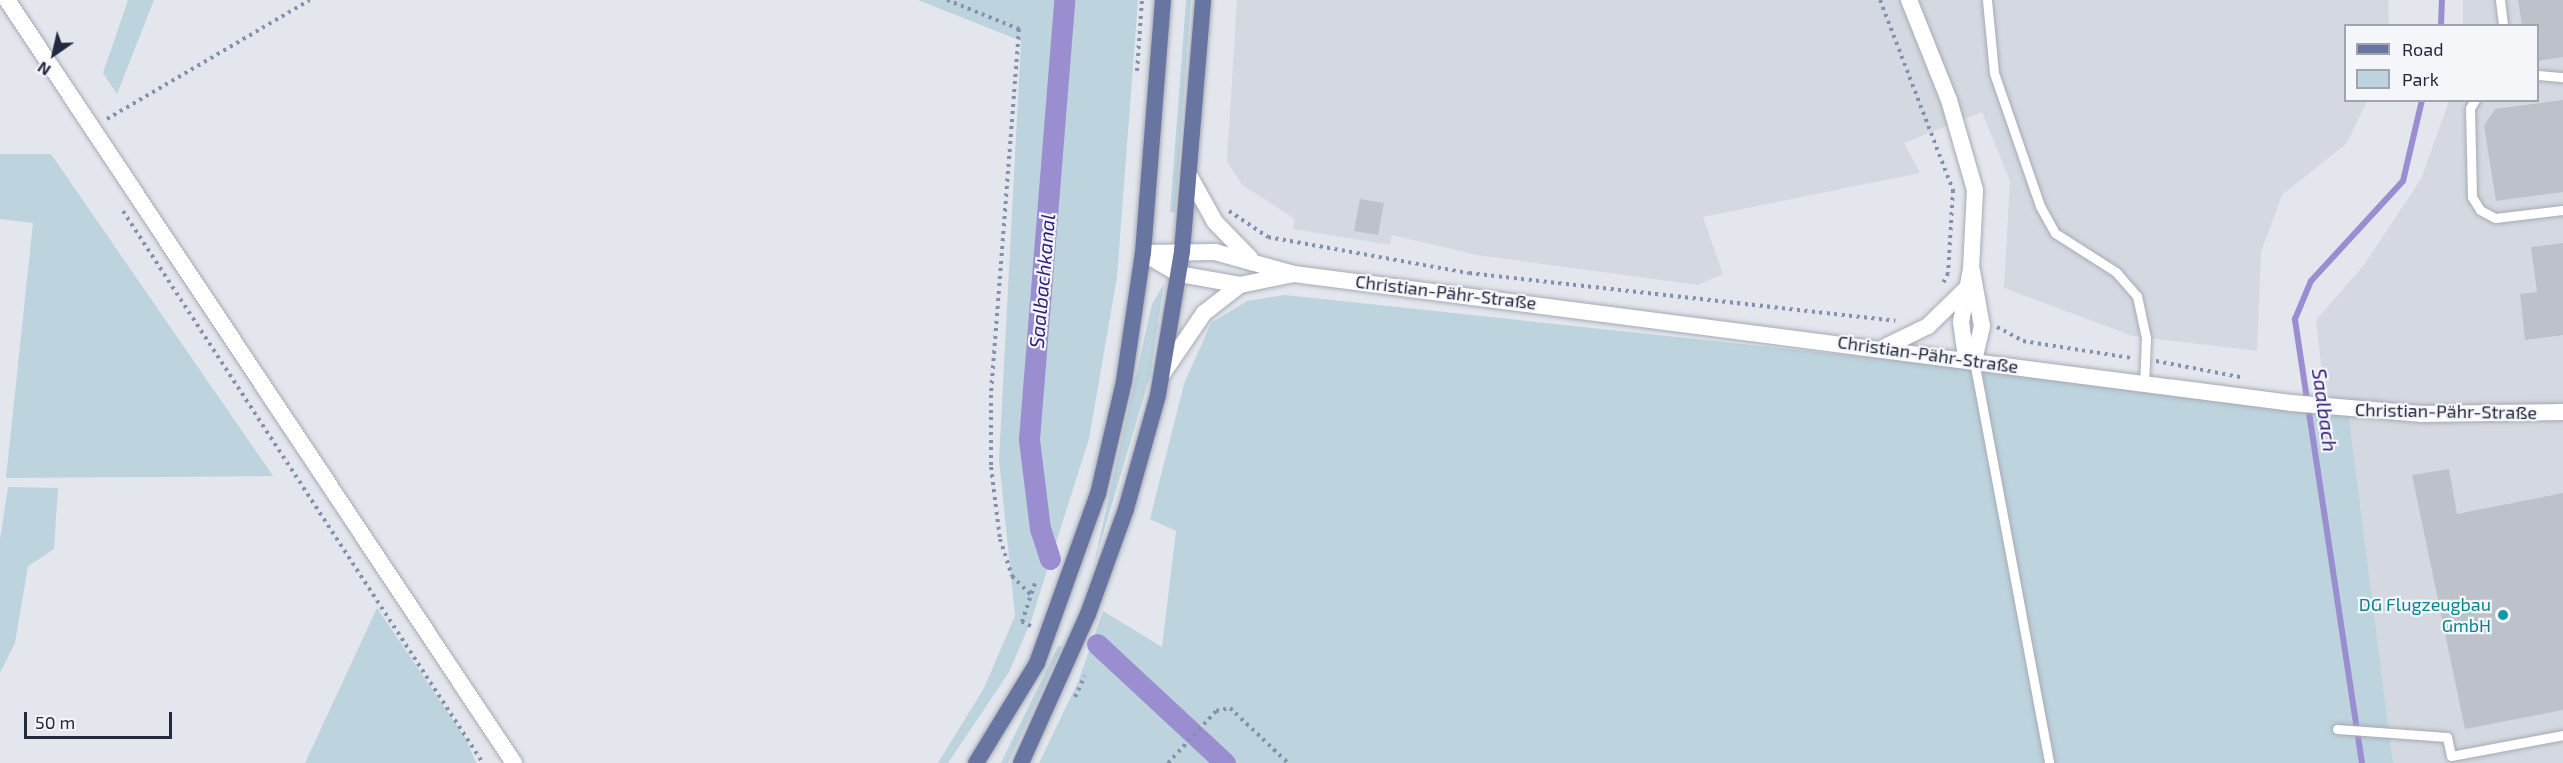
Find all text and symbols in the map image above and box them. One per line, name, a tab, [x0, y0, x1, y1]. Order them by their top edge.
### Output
north arrow	[24, 24, 84, 84]
legend	[2344, 24, 2539, 102]
text: Road	[2402, 38, 2443, 60]
text: N	[34, 58, 54, 80]
text: Park	[2402, 68, 2439, 90]
water label: Saalbachkanal	[1024, 213, 1060, 349]
street label: Christian-Pähr-Straße	[1354, 270, 1538, 314]
street label: Christian-Pähr-Straße	[1836, 331, 2020, 377]
water label: Saalbach	[2307, 367, 2343, 453]
street label: Christian-Pähr-Straße	[2355, 399, 2537, 423]
place label: DG Flugzeugbau GmbH	[2359, 594, 2491, 636]
marker: DG Flugzeugbau GmbH	[2496, 608, 2510, 622]
scale bar	[27, 700, 176, 738]
text: 50 m	[35, 711, 75, 733]

